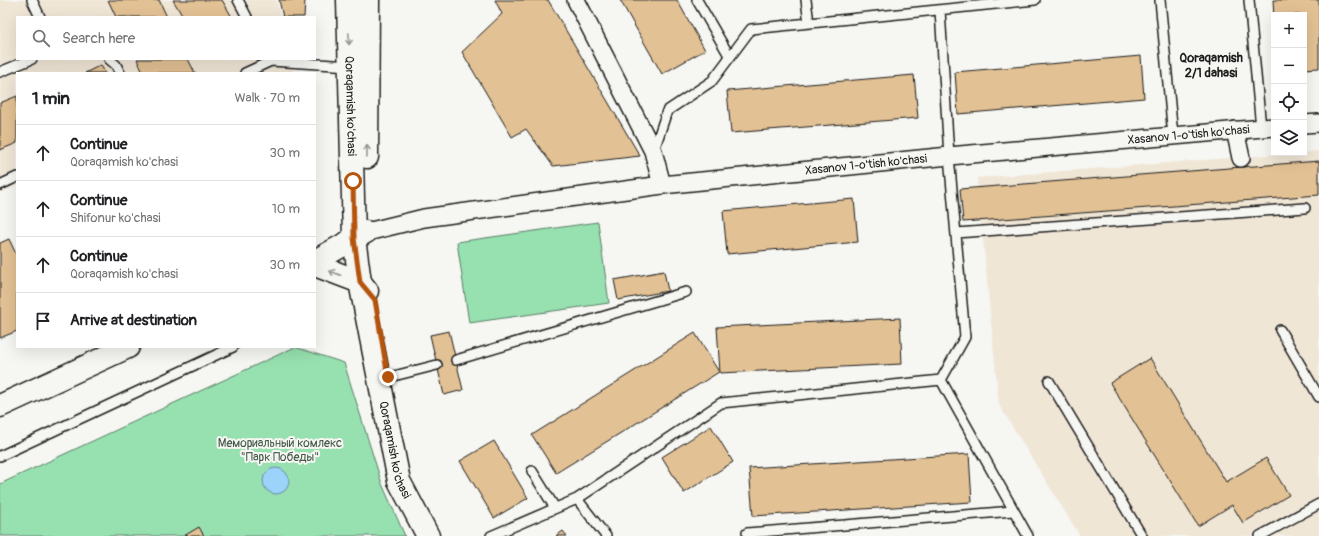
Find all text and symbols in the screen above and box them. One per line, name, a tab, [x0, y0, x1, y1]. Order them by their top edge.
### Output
map controls	[1271, 12, 1307, 156]
button: +	[1271, 12, 1307, 48]
search box	[16, 16, 316, 60]
icon: search	[30, 27, 52, 49]
text: Search here	[62, 29, 135, 48]
one-way arrow	[345, 32, 353, 45]
button: −	[1271, 48, 1307, 84]
district label: Qoraqamish 2/1 dahasi	[1179, 50, 1243, 81]
street label: Qoraqamish ko'chasi	[341, 56, 359, 156]
button: locate	[1271, 84, 1307, 120]
text: 1 min	[32, 88, 70, 109]
text: Walk · 70 m	[234, 90, 300, 106]
button: layers	[1271, 120, 1307, 156]
street label: Xasanov 1-o'tish ko'chasi	[1127, 122, 1250, 148]
text: Continue	[70, 135, 128, 154]
icon: ahead	[32, 142, 54, 164]
text: 30 m	[270, 145, 300, 161]
one-way arrow	[363, 145, 371, 158]
street label: Xasanov 1-o'tish ko'chasi	[804, 151, 928, 179]
text: Qoraqamish ko'chasi	[70, 154, 178, 170]
route start	[344, 172, 362, 190]
text: Continue	[70, 191, 128, 210]
icon: ahead	[32, 198, 54, 220]
text: 10 m	[272, 201, 300, 217]
text: Shifonur ko'chasi	[70, 210, 161, 226]
text: Continue	[70, 247, 128, 266]
icon: ahead	[32, 254, 54, 276]
text: 30 m	[270, 257, 300, 273]
text: Qoraqamish ko'chasi	[70, 266, 178, 282]
one-way arrow	[330, 268, 342, 276]
icon: arrive	[32, 310, 54, 332]
text: Arrive at destination	[70, 311, 197, 330]
route end	[379, 368, 397, 386]
street label: Qoraqamish ko'chasi	[376, 400, 414, 501]
park label: Мемориальный комлекс "Парк Победы"	[218, 436, 342, 465]

